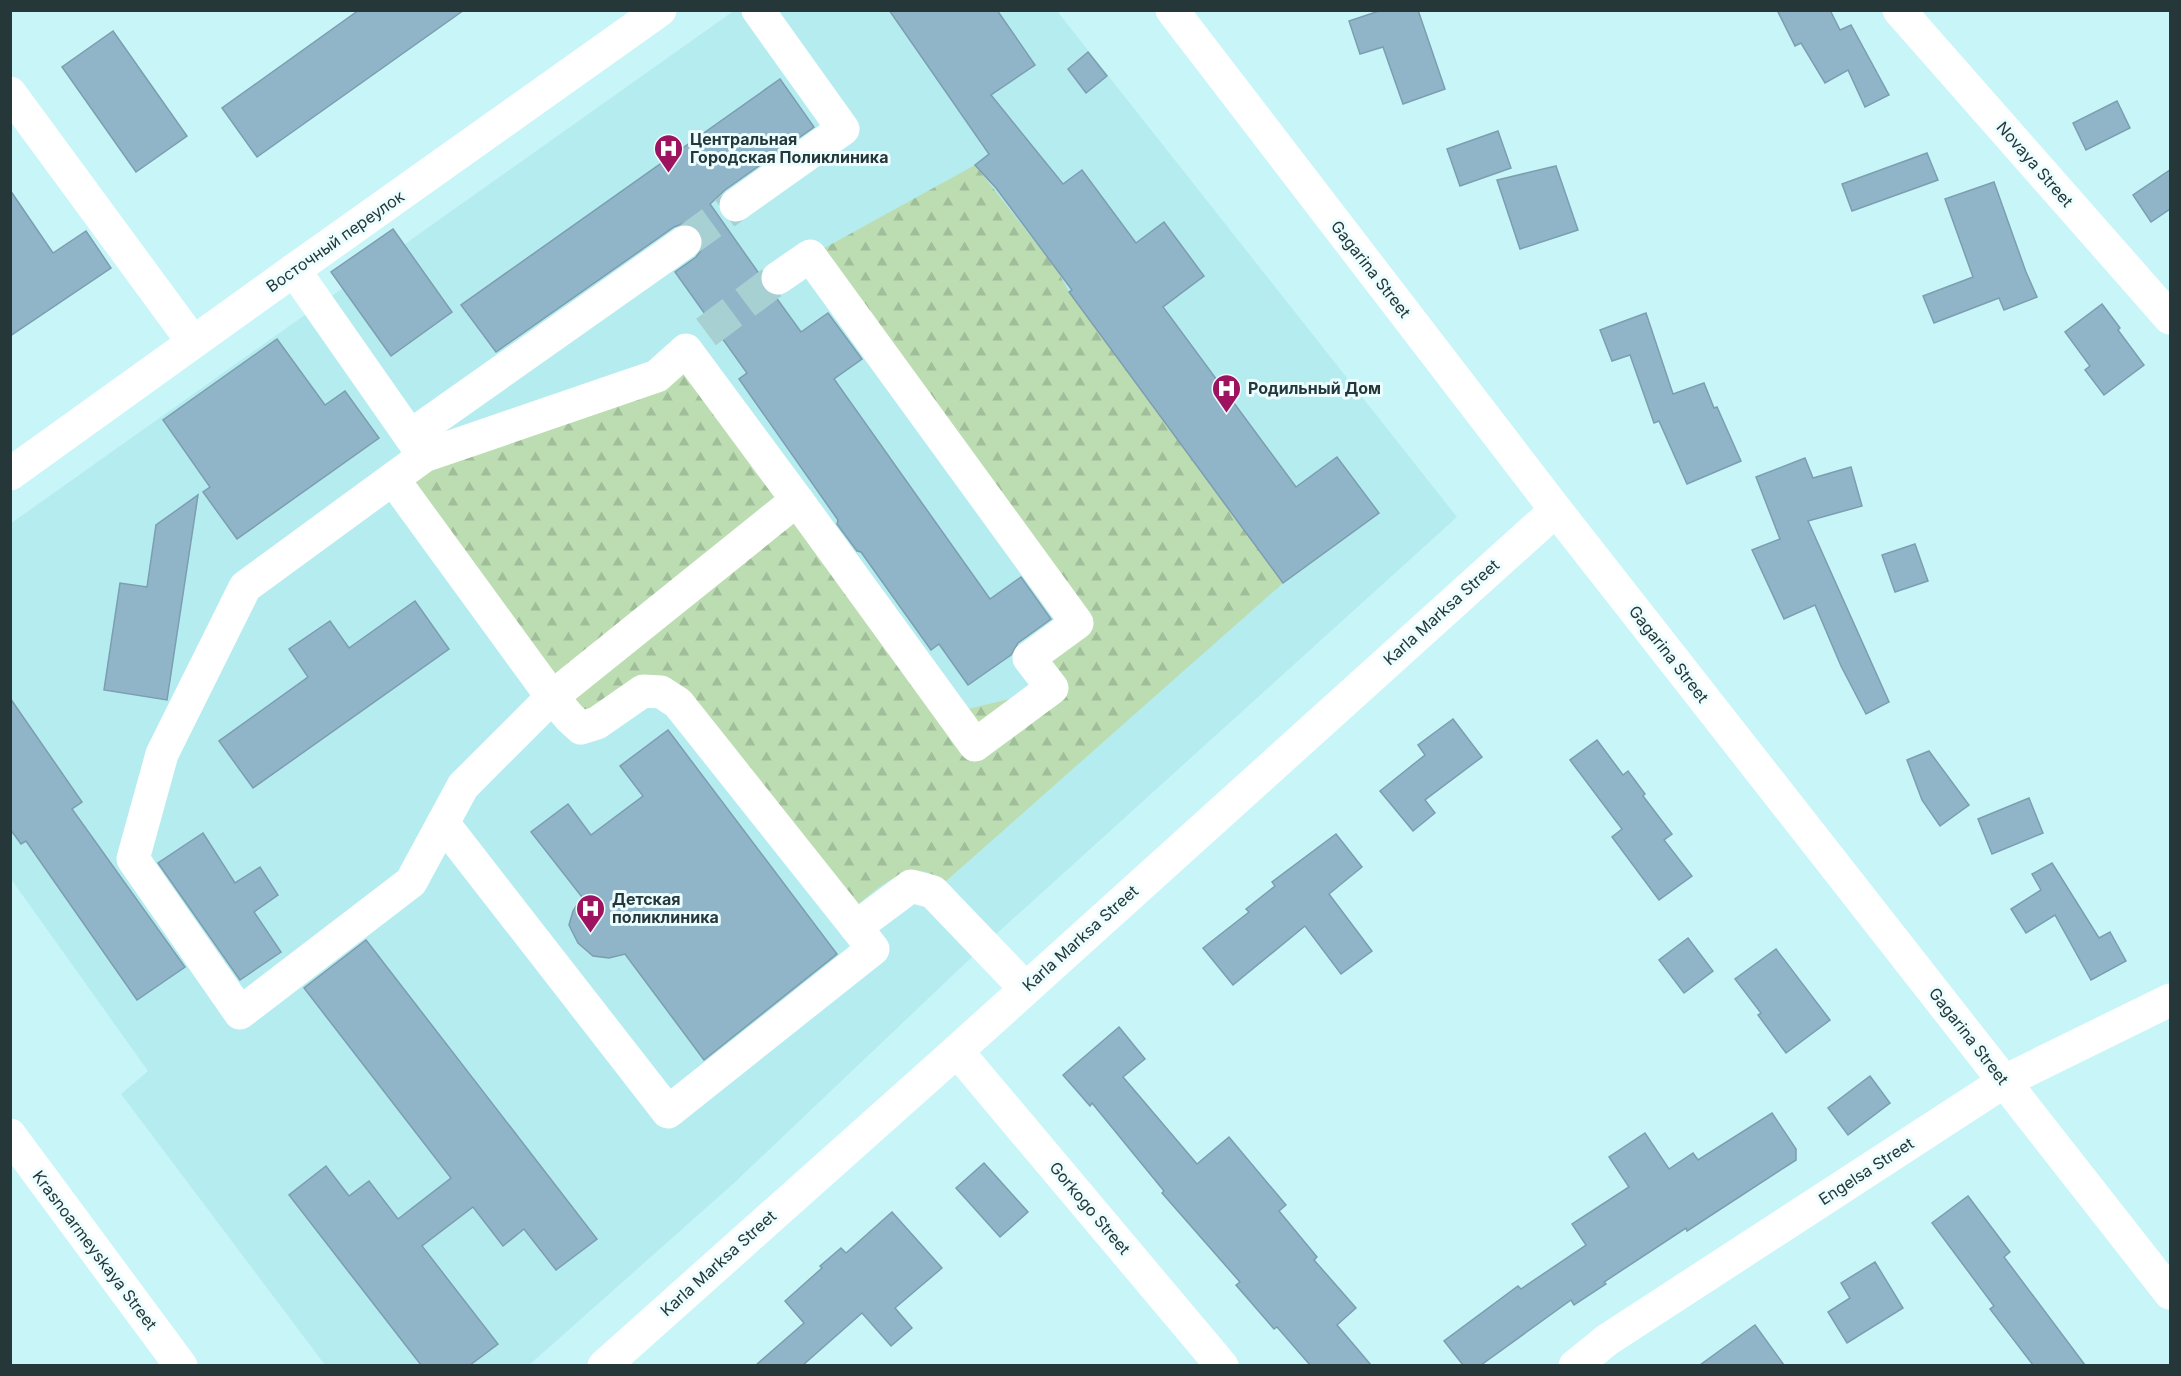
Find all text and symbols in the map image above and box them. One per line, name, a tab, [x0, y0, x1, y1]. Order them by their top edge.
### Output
street label: Novaya Street	[1993, 117, 2077, 211]
place label: Центральная Городская Поликлиника	[690, 129, 888, 167]
hospital icon: Центральная Городская Поликлиника	[653, 132, 685, 174]
street label: Восточный переулок	[262, 186, 408, 296]
street label: Gagarina Street	[1327, 216, 1415, 322]
hospital icon: Родильный Дом	[1211, 372, 1243, 414]
place label: Родильный Дом	[1248, 378, 1381, 398]
street label: Karla Marksa Street	[1379, 555, 1503, 669]
street label: Gagarina Street	[1625, 601, 1713, 707]
street label: Karla Marksa Street	[1018, 881, 1142, 995]
place label: Детская поликлиника	[612, 889, 719, 927]
hospital icon: Детская поликлиника	[575, 892, 607, 934]
street label: Gagarina Street	[1925, 983, 2013, 1089]
street label: Engelsa Street	[1815, 1133, 1917, 1209]
street label: Gorkogo Street	[1045, 1158, 1135, 1258]
street label: Krasnoarmeyskaya Street	[29, 1166, 161, 1334]
street label: Karla Marksa Street	[656, 1206, 780, 1320]

